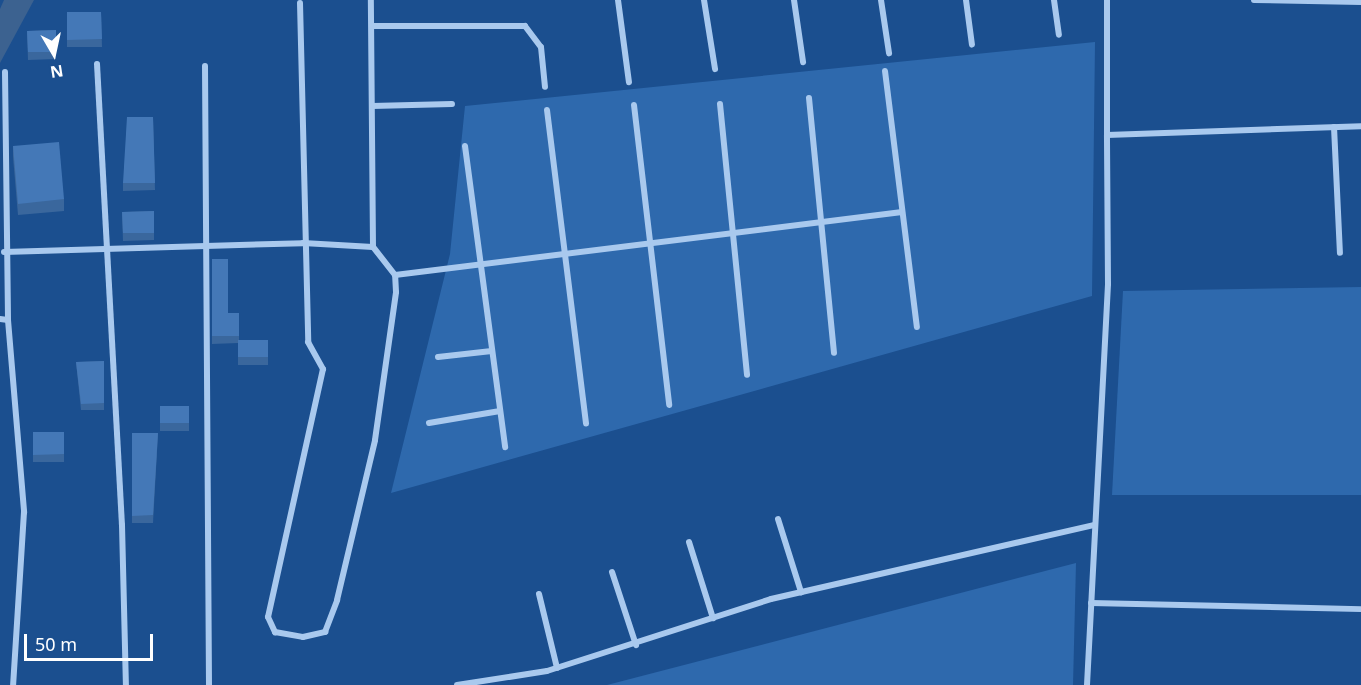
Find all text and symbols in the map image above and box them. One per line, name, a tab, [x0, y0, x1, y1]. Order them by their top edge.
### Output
north arrow	[24, 24, 84, 84]
text: N	[49, 60, 65, 84]
scale bar	[27, 622, 156, 660]
text: 50 m	[35, 632, 77, 656]

